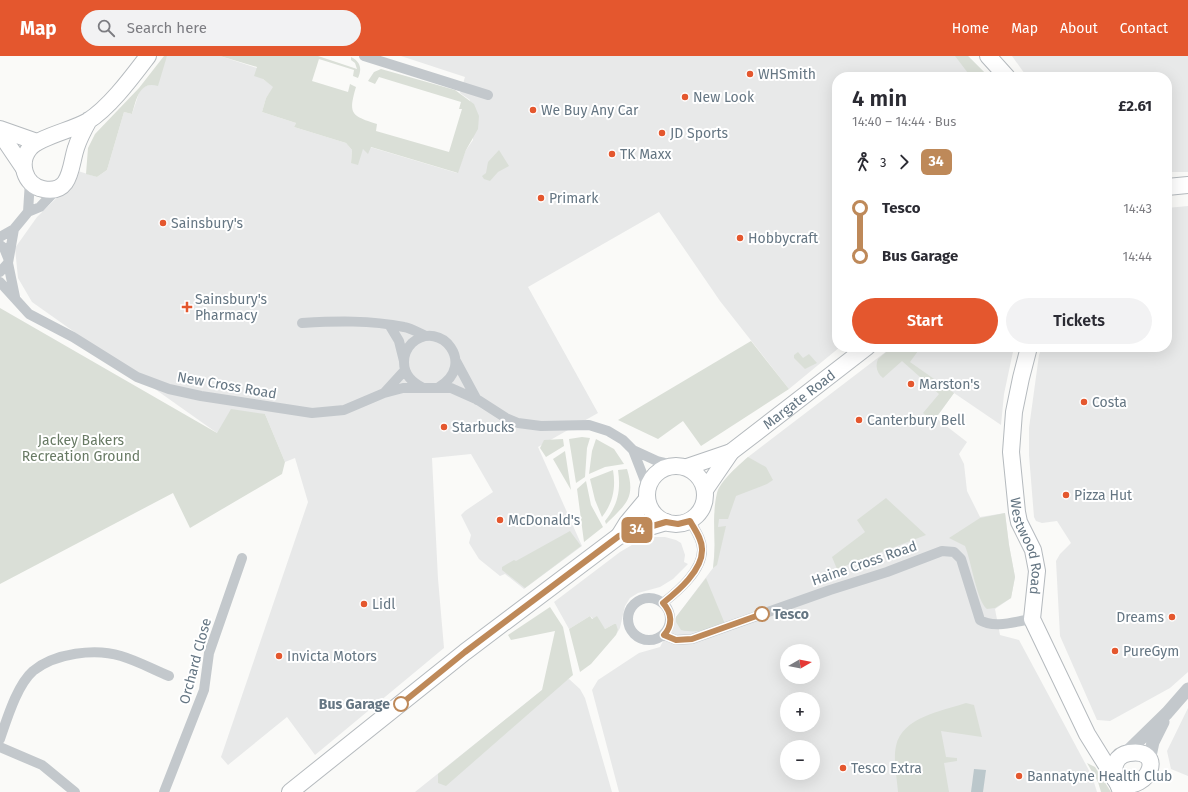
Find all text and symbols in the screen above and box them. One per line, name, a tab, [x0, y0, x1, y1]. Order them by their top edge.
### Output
search box	[81, 10, 361, 46]
text: Map	[20, 17, 57, 40]
icon: search	[95, 17, 117, 39]
text: Search here	[127, 19, 207, 37]
text: Home	[952, 20, 989, 37]
text: Map	[1011, 20, 1038, 37]
text: About	[1060, 20, 1098, 37]
text: Contact	[1120, 20, 1168, 37]
place label: WHSmith	[758, 66, 816, 83]
marker: WHSmith	[745, 69, 755, 79]
text: 4 min	[852, 85, 907, 112]
place label: New Look	[693, 89, 755, 106]
marker: New Look	[680, 92, 690, 102]
text: £2.61	[1118, 97, 1152, 115]
place label: We Buy Any Car	[541, 102, 639, 119]
marker: We Buy Any Car	[528, 105, 538, 115]
text: 14:40 – 14:44 · Bus	[852, 114, 956, 129]
place label: JD Sports	[670, 125, 729, 142]
marker: JD Sports	[657, 128, 667, 138]
place label: TK Maxx	[620, 146, 671, 163]
marker: TK Maxx	[607, 149, 617, 159]
icon: walk	[852, 151, 874, 173]
icon: forward	[893, 151, 915, 173]
text: 34	[929, 153, 944, 170]
text: 3	[880, 155, 887, 170]
place label: Primark	[549, 190, 599, 207]
marker: Primark	[536, 193, 546, 203]
text: Tesco	[882, 199, 920, 217]
text: 14:43	[1123, 201, 1152, 216]
place label: Sainsbury's	[171, 215, 244, 232]
marker: Sainsbury's	[158, 218, 168, 228]
place label: Hobbycraft	[748, 230, 819, 247]
marker: Hobbycraft	[735, 233, 745, 243]
text: Bus Garage	[882, 247, 958, 265]
text: 14:44	[1123, 249, 1152, 264]
place label: Sainsbury's Pharmacy	[195, 291, 268, 324]
button: Start	[852, 298, 998, 344]
button: Tickets	[1006, 298, 1152, 344]
marker: Sainsbury's Pharmacy	[182, 302, 192, 312]
street label: Margate Road	[760, 367, 839, 433]
street label: New Cross Road	[176, 368, 278, 403]
place label: Marston's	[919, 376, 980, 393]
marker: Marston's	[906, 379, 916, 389]
place label: Costa	[1092, 394, 1127, 411]
marker: Costa	[1079, 397, 1089, 407]
place label: Canterbury Bell	[867, 412, 965, 429]
marker: Canterbury Bell	[854, 415, 864, 425]
place label: Starbucks	[452, 419, 515, 436]
marker: Starbucks	[439, 422, 449, 432]
park label: Jackey Bakers Recreation Ground	[22, 432, 140, 465]
place label: Pizza Hut	[1074, 487, 1133, 504]
marker: Pizza Hut	[1061, 490, 1071, 500]
street label: Westwood Road	[1007, 496, 1045, 595]
place label: McDonald's	[508, 512, 581, 529]
marker: McDonald's	[495, 515, 505, 525]
line badge: 34	[619, 517, 655, 543]
text: 34	[629, 521, 645, 538]
street label: Haine Cross Road	[809, 537, 919, 589]
place label: Lidl	[372, 596, 395, 613]
marker: Lidl	[359, 599, 369, 609]
marker: Tesco	[754, 606, 770, 622]
place label: Tesco	[773, 606, 809, 623]
place label: Dreams	[1116, 609, 1164, 626]
marker: Dreams	[1167, 612, 1177, 622]
street label: Orchard Close	[176, 616, 215, 706]
place label: PureGym	[1123, 643, 1179, 660]
north arrow	[780, 644, 820, 684]
map controls	[780, 644, 820, 780]
marker: PureGym	[1110, 646, 1120, 656]
place label: Invicta Motors	[287, 648, 377, 665]
marker: Invicta Motors	[274, 651, 284, 661]
button: +	[780, 692, 820, 732]
place label: Bus Garage	[319, 696, 390, 713]
marker: Bus Garage	[393, 696, 409, 712]
button: −	[780, 740, 820, 780]
place label: Tesco Extra	[851, 760, 922, 777]
marker: Tesco Extra	[838, 763, 848, 773]
place label: Bannatyne Health Club	[1027, 768, 1172, 785]
marker: Bannatyne Health Club	[1014, 771, 1024, 781]

